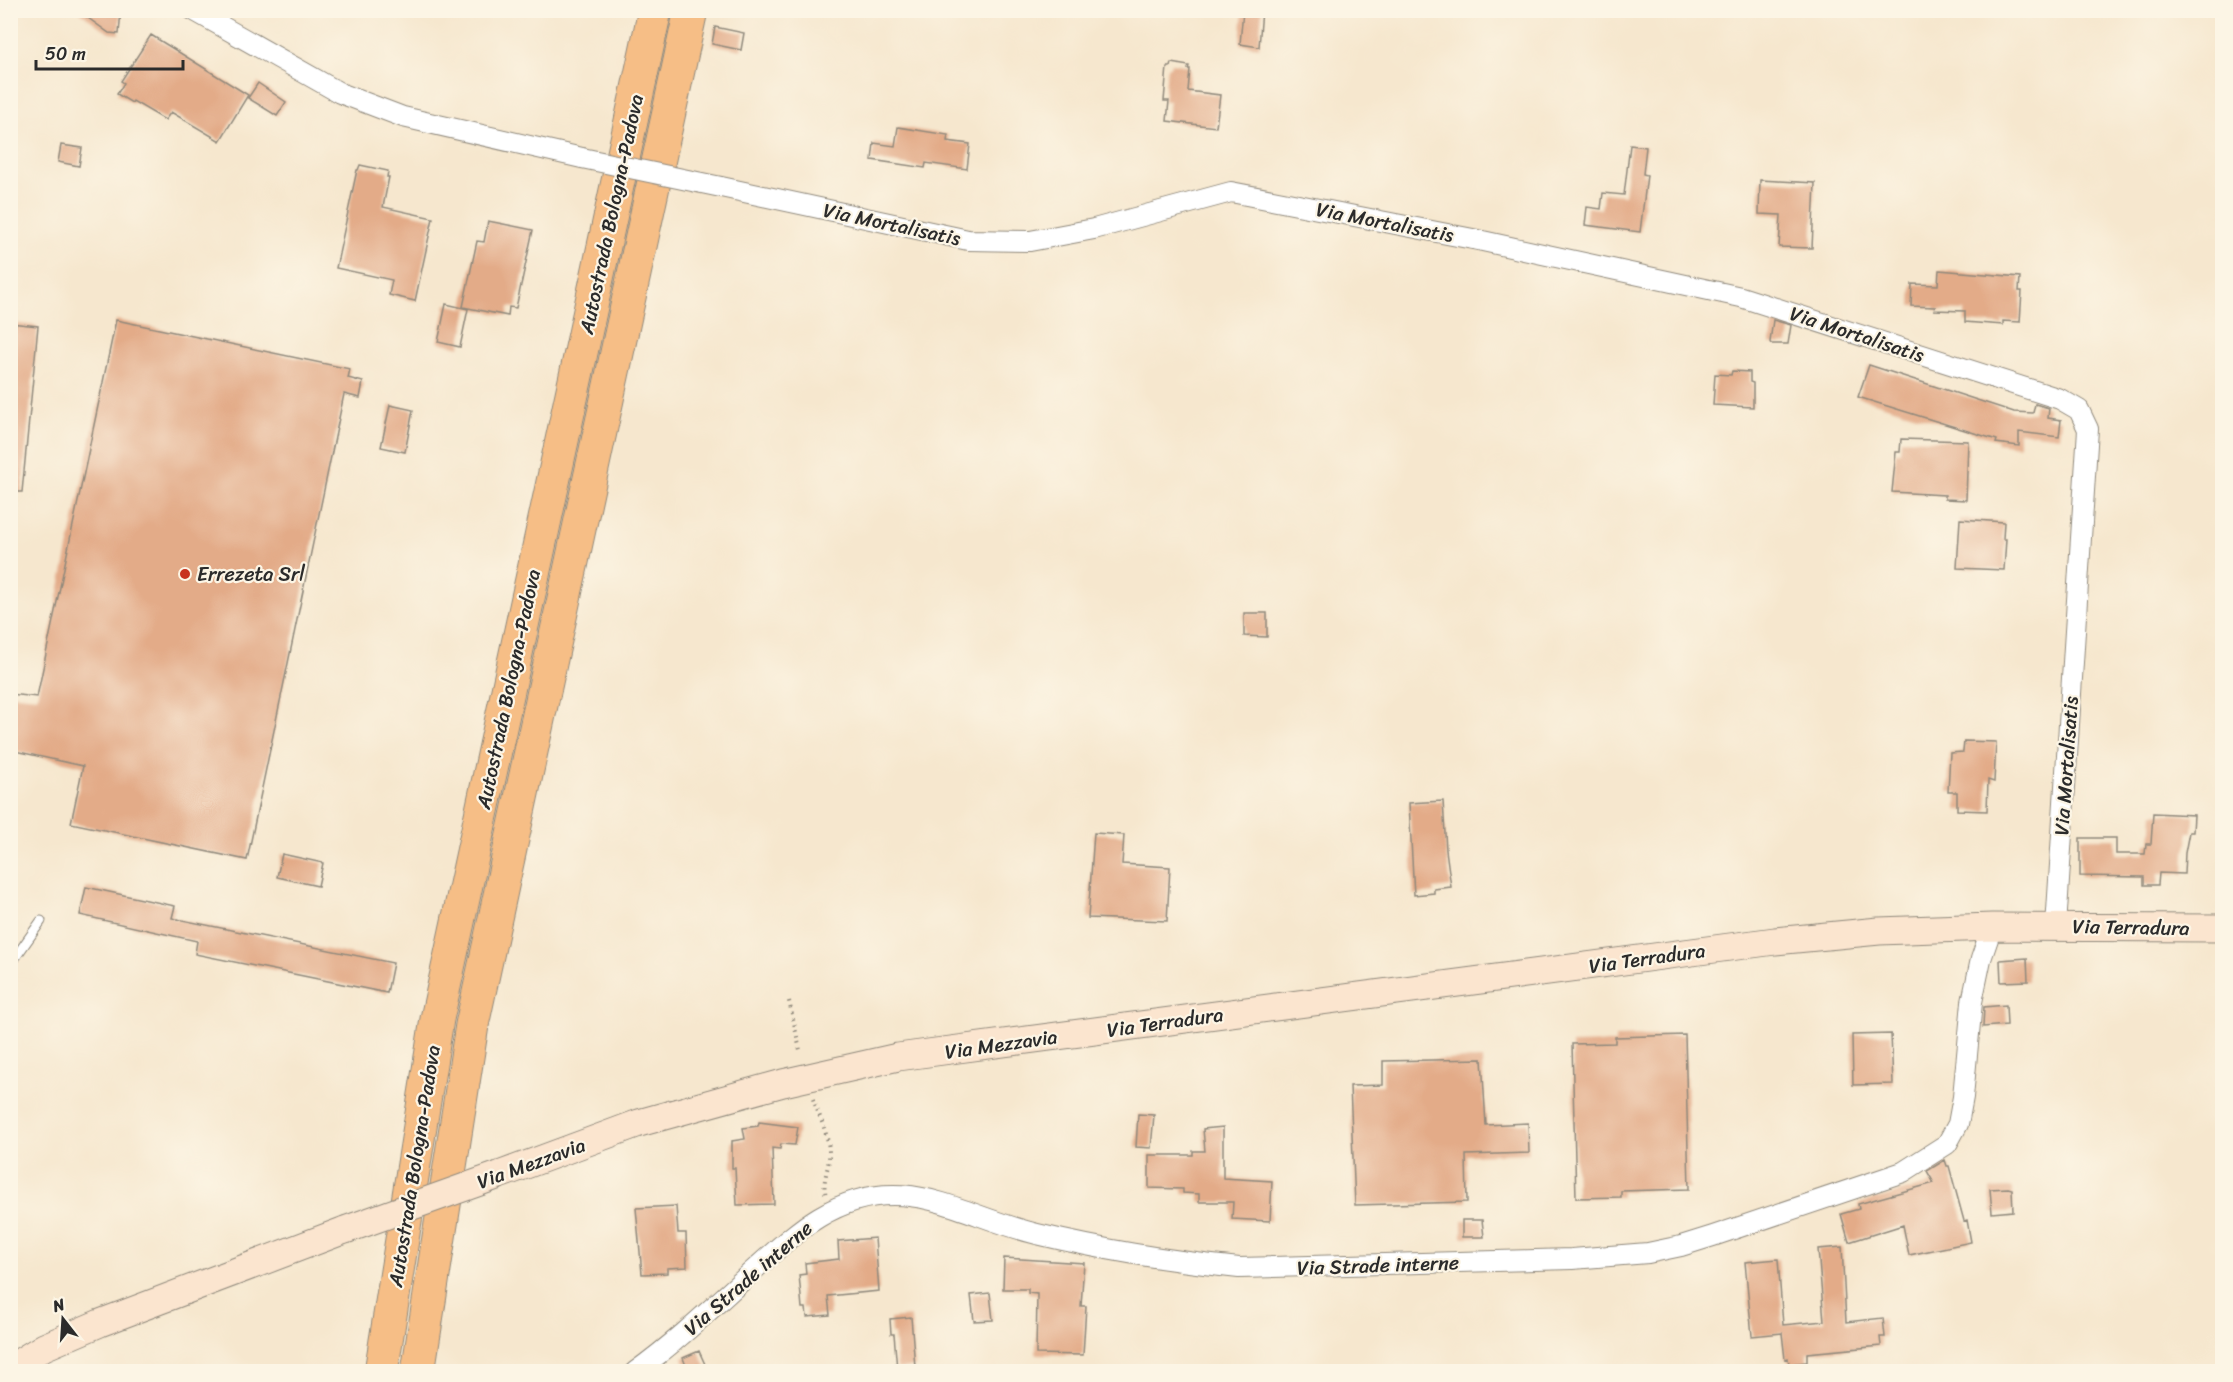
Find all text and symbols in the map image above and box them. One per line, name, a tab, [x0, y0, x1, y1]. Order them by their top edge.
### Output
scale bar	[36, 33, 183, 71]
text: 50 m	[45, 38, 86, 70]
street label: Autostrada Bologna-Padova	[569, 91, 654, 338]
street label: Via Mortalisatis	[1313, 192, 1458, 253]
street label: Via Mortalisatis	[820, 193, 965, 256]
street label: Via Mortalisatis	[1785, 296, 1929, 373]
place label: Errezeta Srl	[197, 557, 305, 592]
street label: Autostrada Bologna-Padova	[466, 566, 551, 813]
marker: Errezeta Srl	[178, 567, 192, 581]
street label: Via Mortalisatis	[2044, 694, 2089, 837]
street label: Via Terradura	[2072, 909, 2190, 946]
street label: Via Terradura	[1587, 933, 1707, 984]
street label: Via Terradura	[1105, 997, 1225, 1048]
street label: Via Mezzavia	[943, 1019, 1060, 1070]
street label: Autostrada Bologna-Padova	[378, 1043, 451, 1291]
street label: Via Mezzavia	[472, 1128, 590, 1199]
street label: Via Strade interne	[676, 1212, 821, 1345]
street label: Via Strade interne	[1296, 1245, 1460, 1286]
north arrow	[33, 1289, 93, 1349]
text: N	[48, 1289, 69, 1321]

